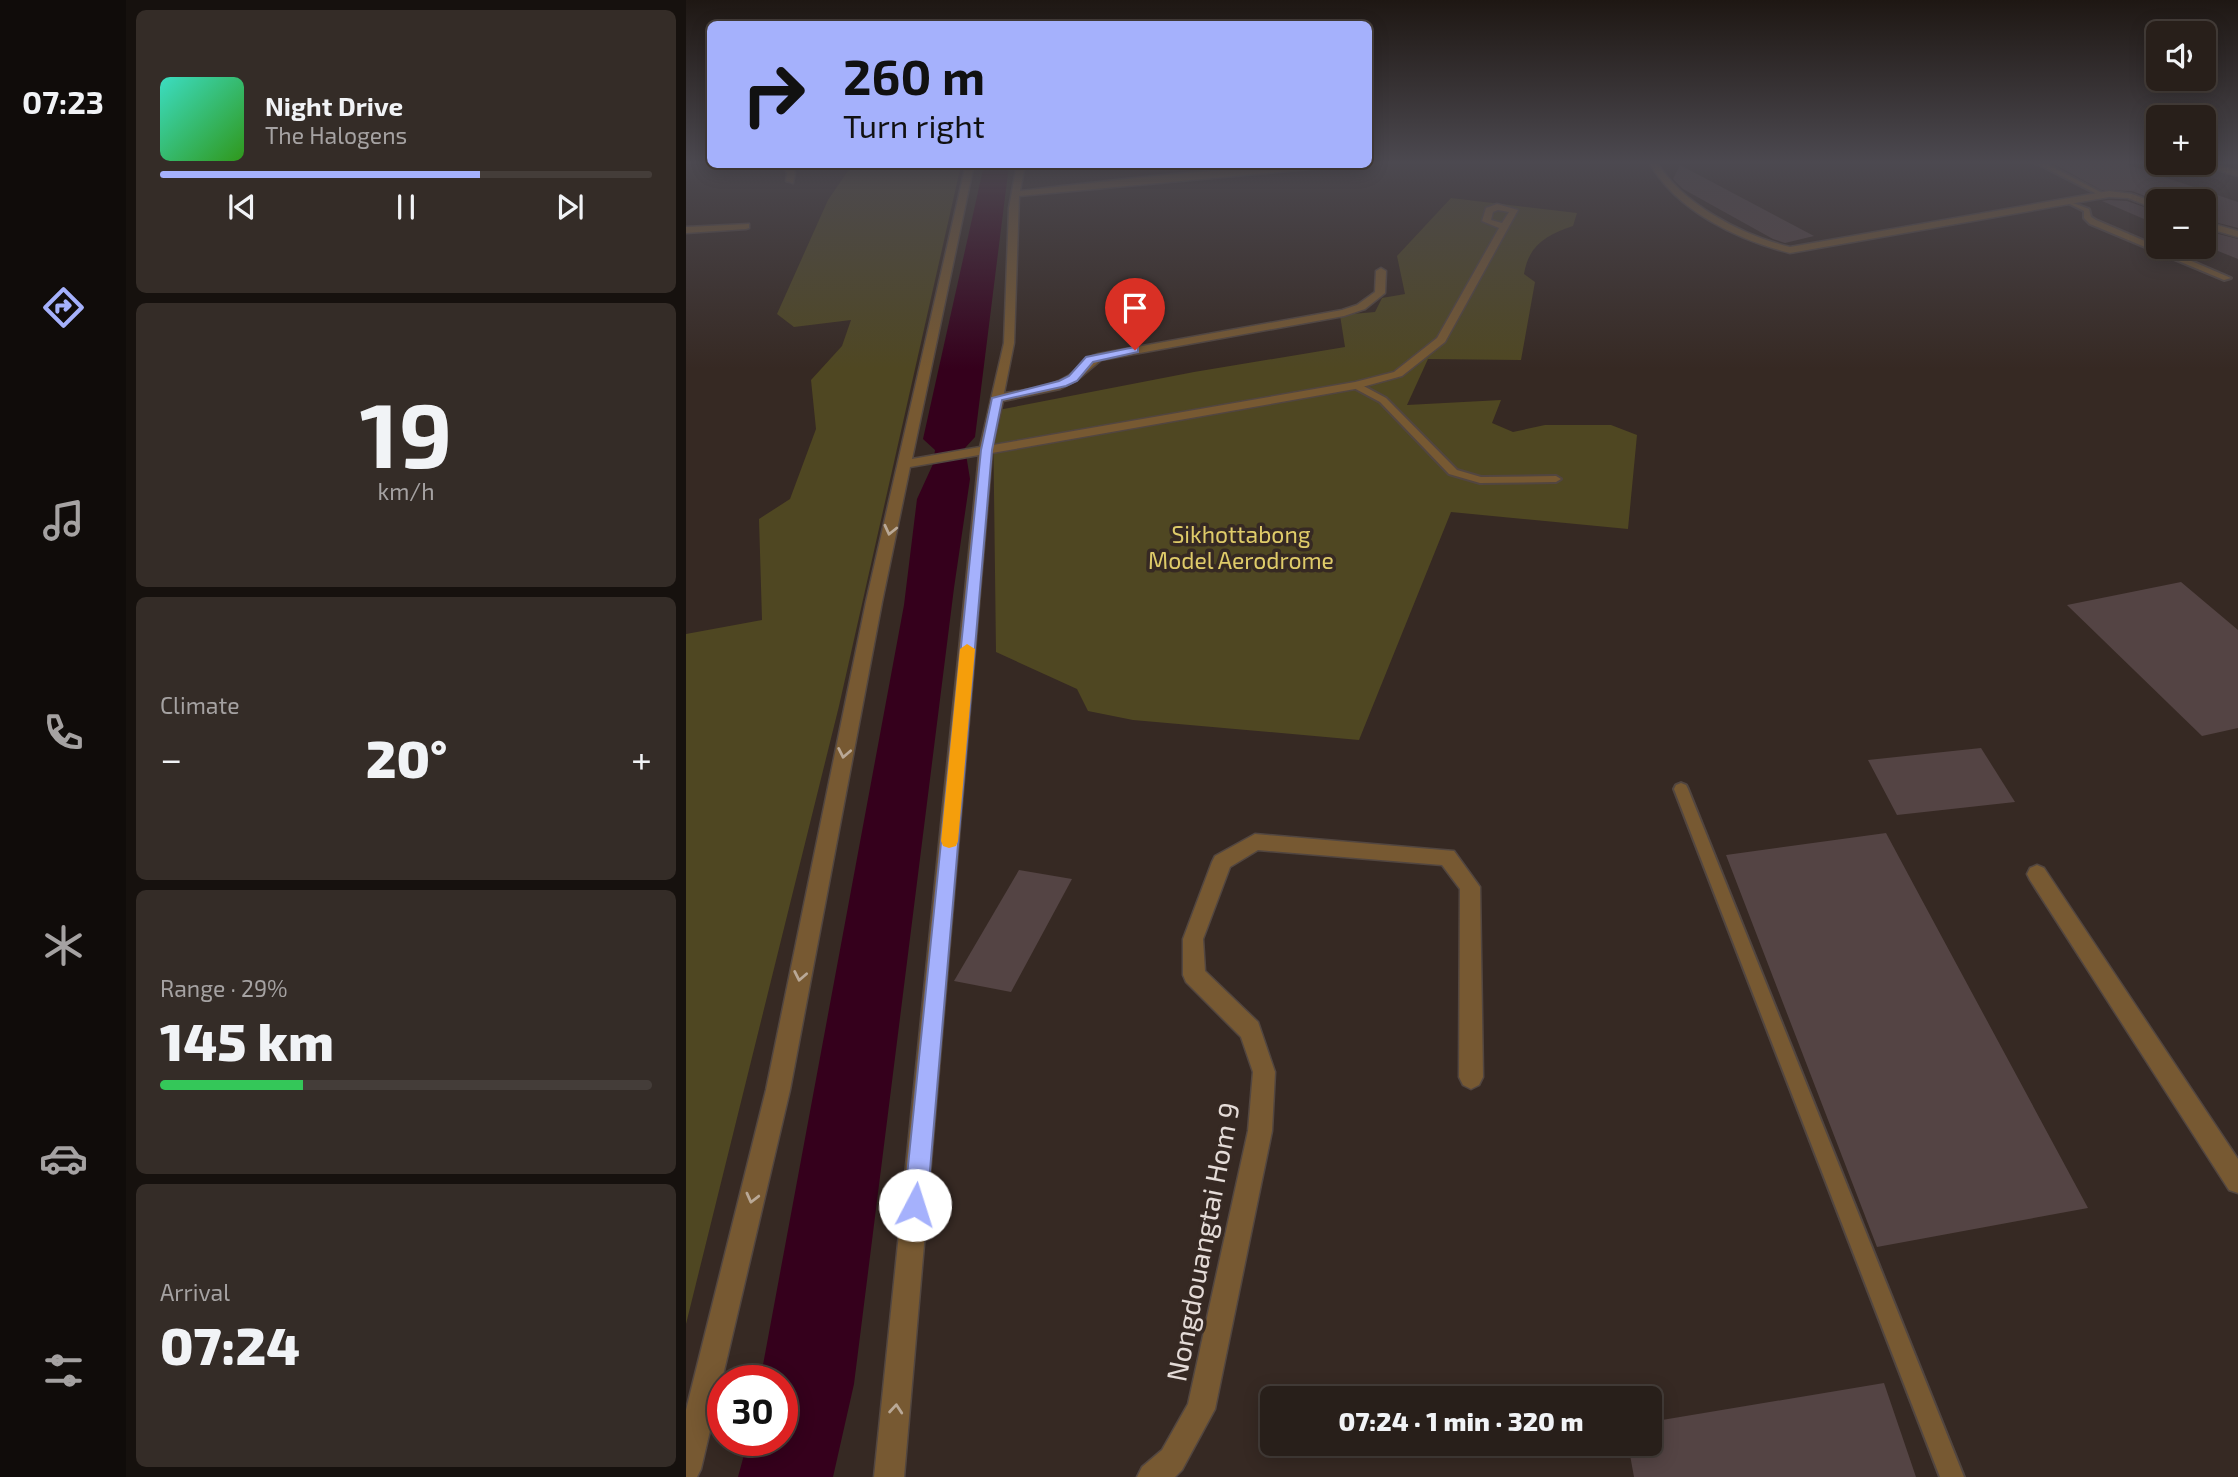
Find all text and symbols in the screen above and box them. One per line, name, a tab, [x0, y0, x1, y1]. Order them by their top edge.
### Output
map controls	[2146, 21, 2216, 259]
button: sound	[2146, 21, 2216, 91]
text: 260 m	[843, 46, 985, 105]
icon: right	[728, 49, 819, 140]
text: 07:23	[22, 82, 104, 120]
text: Night Drive	[265, 90, 403, 121]
button: +	[2146, 105, 2216, 175]
text: Turn right	[843, 106, 985, 144]
text: The Halogens	[265, 121, 407, 149]
icon: previous	[223, 188, 261, 226]
icon: pause	[387, 188, 425, 226]
icon: next	[551, 188, 589, 226]
button: −	[2146, 189, 2216, 259]
pin	[1105, 278, 1165, 350]
icon: directions	[39, 283, 88, 332]
icon: arrive	[1116, 289, 1154, 327]
text: 19	[359, 377, 453, 486]
text: km/h	[377, 477, 435, 505]
icon: music	[39, 496, 88, 545]
park label: Sikhottabong Model Aerodrome	[1148, 520, 1334, 574]
one-way arrow	[884, 524, 899, 536]
text: Climate	[160, 691, 240, 719]
icon: phone	[39, 708, 88, 757]
text: 20°	[366, 726, 447, 788]
text: −	[160, 735, 182, 781]
text: +	[631, 735, 652, 781]
one-way arrow	[837, 747, 852, 759]
icon: climate	[39, 921, 88, 970]
one-way arrow	[794, 970, 809, 982]
text: Range · 29%	[160, 974, 288, 1002]
text: 145 km	[160, 1009, 334, 1071]
street label: Nongdouangtai Hom 9	[1158, 1100, 1246, 1384]
icon: car	[39, 1134, 88, 1183]
position arrow	[878, 1168, 952, 1242]
one-way arrow	[745, 1192, 760, 1204]
text: Arrival	[160, 1278, 230, 1306]
text: 07:24	[160, 1313, 300, 1375]
icon: filters	[39, 1346, 88, 1395]
speed limit sign: 30	[707, 1365, 798, 1456]
one-way arrow	[889, 1403, 904, 1415]
text: 07:24 · 1 min · 320 m	[1339, 1405, 1583, 1436]

